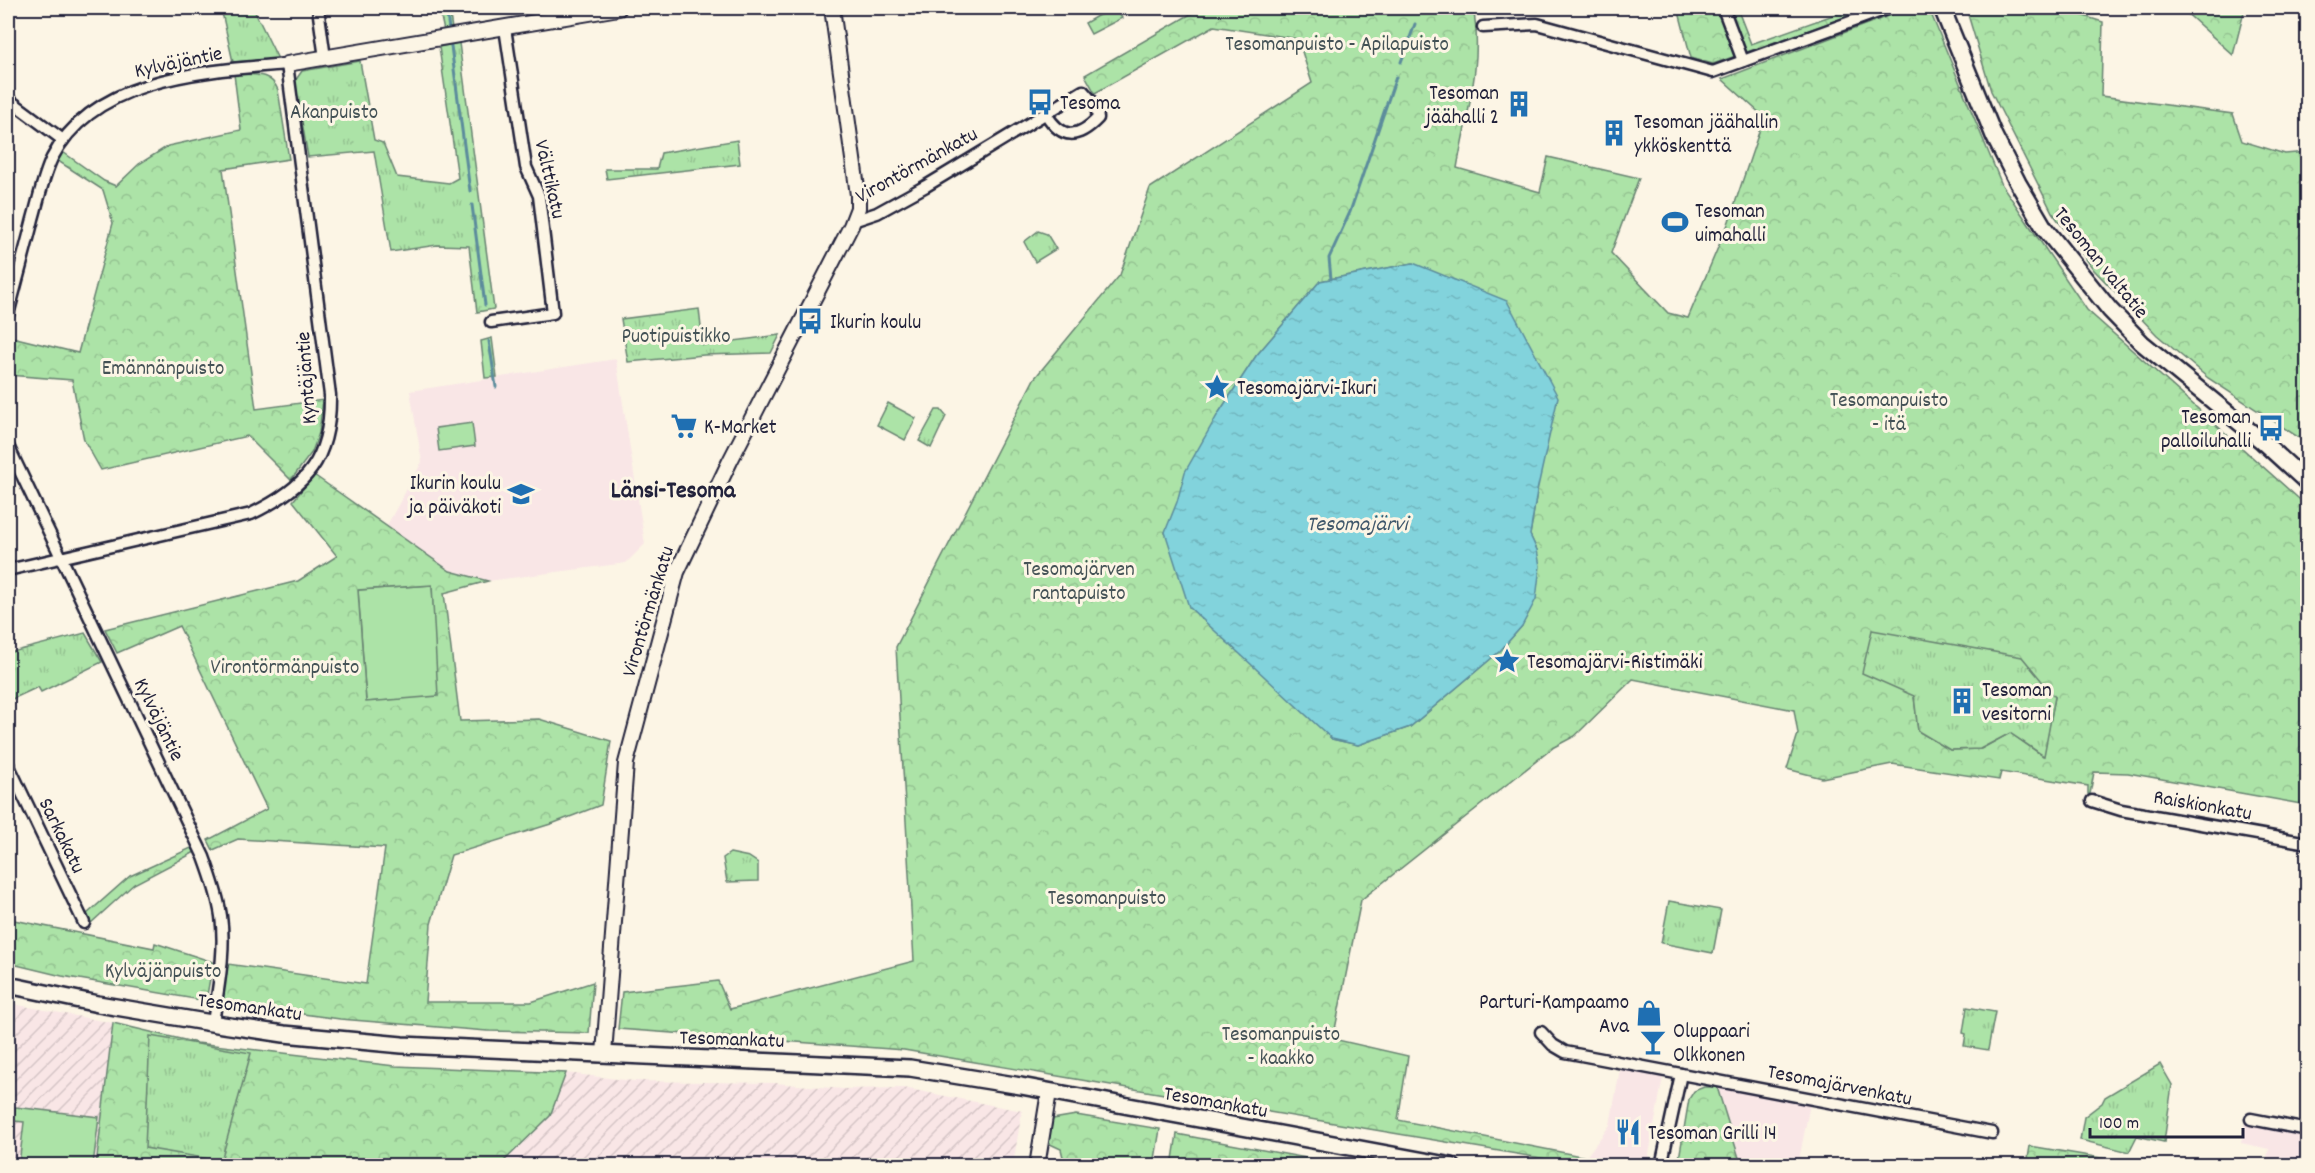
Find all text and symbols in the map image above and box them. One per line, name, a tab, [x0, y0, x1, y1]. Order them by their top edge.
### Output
park label: Tesomanpuisto - Apilapuisto	[1225, 31, 1449, 61]
street label: Kylväjäntie	[132, 40, 225, 88]
place label: Tesoman jäähalli 2	[1423, 80, 1499, 134]
bus stop icon: Tesoma	[1025, 87, 1055, 117]
building icon: Tesoman jäähalli 2	[1504, 89, 1534, 119]
place label: Tesoma	[1060, 90, 1121, 120]
park label: Akanpuisto	[290, 99, 378, 129]
place label: Tesoman jäähallin ykköskenttä	[1634, 109, 1778, 163]
building icon: Tesoman jäähallin ykköskenttä	[1599, 118, 1629, 148]
street label: Virontörmänkatu	[851, 121, 984, 213]
street label: Välttikatu	[524, 137, 572, 222]
place label: Tesoman uimahalli	[1695, 198, 1766, 252]
street label: Tesoman valtatie	[2045, 201, 2154, 326]
sports icon: Tesoman uimahalli	[1660, 207, 1690, 237]
bus stop icon: Ikurin koulu	[795, 306, 825, 336]
place label: Ikurin koulu	[830, 309, 921, 339]
park label: Puotipuistikko	[621, 323, 731, 353]
street label: Kyntäjäntie	[290, 331, 326, 425]
park label: Emännänpuisto	[102, 355, 224, 385]
place icon: Tesomajärvi-Ikuri	[1202, 372, 1232, 402]
place label: Tesomajärvi-Ikuri	[1237, 375, 1377, 405]
park label: Tesomanpuisto - itä	[1830, 387, 1948, 441]
place label: Tesoman palloiluhalli	[2161, 404, 2251, 458]
supermarket icon: K-Market	[669, 411, 699, 441]
bus stop icon: Tesoman palloiluhalli	[2256, 413, 2286, 443]
place label: K-Market	[704, 414, 777, 444]
place label: Ikurin koulu ja päiväkoti	[406, 470, 501, 524]
district label: Länsi-Tesoma	[611, 475, 736, 509]
school or university icon: Ikurin koulu ja päiväkoti	[506, 479, 536, 509]
water label: Tesomajärvi	[1306, 510, 1411, 541]
street label: Virontörmänkatu	[616, 543, 684, 681]
park label: Tesomajärven rantapuisto	[1023, 556, 1135, 610]
place icon: Tesomajärvi-Ristimäki	[1492, 646, 1522, 676]
place label: Tesomajärvi-Ristimäki	[1527, 649, 1703, 679]
park label: Virontörmänpuisto	[211, 654, 359, 684]
street label: Kylväjäntie	[124, 674, 190, 767]
place label: Tesoman vesitorni	[1982, 677, 2052, 731]
building icon: Tesoman vesitorni	[1947, 686, 1977, 716]
street label: Raiskionkatu	[2151, 784, 2254, 830]
street label: Sarkakatu	[29, 794, 91, 879]
park label: Tesomanpuisto	[1048, 885, 1166, 915]
park label: Kylväjänpuisto	[105, 958, 221, 988]
street label: Tesomankatu	[195, 987, 304, 1031]
place label: Parturi-Kampaamo Ava	[1479, 989, 1630, 1043]
shop icon: Parturi-Kampaamo Ava	[1634, 998, 1664, 1028]
place label: Oluppaari Olkkonen	[1673, 1018, 1750, 1072]
park label: Tesomanpuisto - kaakko	[1222, 1021, 1340, 1075]
street label: Tesomankatu	[679, 1024, 785, 1058]
bar icon: Oluppaari Olkkonen	[1638, 1027, 1668, 1057]
street label: Tesomajärvenkatu	[1764, 1058, 1914, 1116]
street label: Tesomankatu	[1161, 1080, 1270, 1128]
scale bar	[2090, 1101, 2243, 1139]
text: 100 m	[2099, 1112, 2139, 1137]
restaurant icon: Tesoman Grilli 14	[1613, 1117, 1643, 1147]
place label: Tesoman Grilli 14	[1648, 1120, 1777, 1150]

